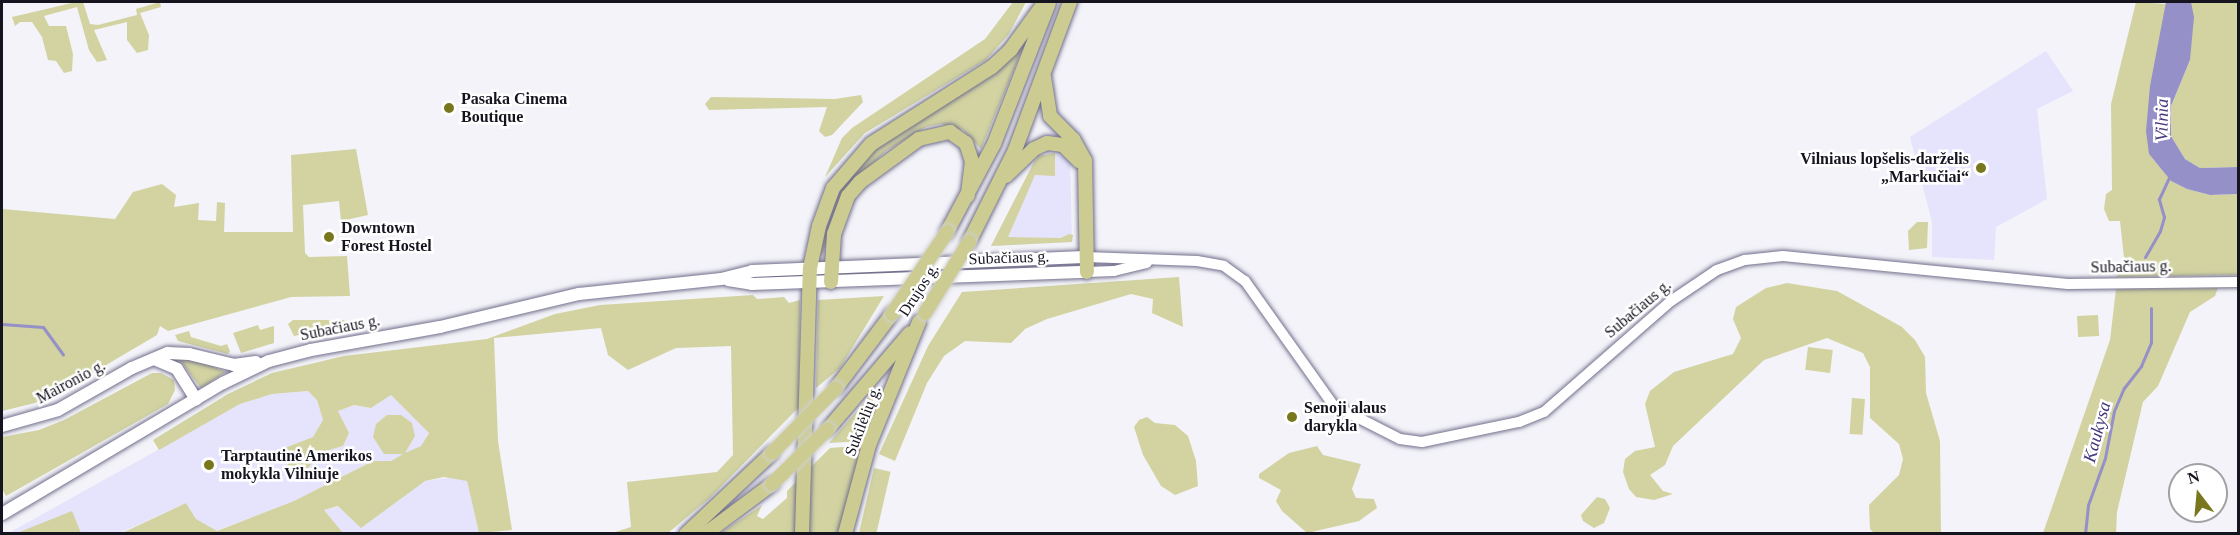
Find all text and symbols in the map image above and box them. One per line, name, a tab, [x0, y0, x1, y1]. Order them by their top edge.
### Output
place label: Pasaka Cinema Boutique	[461, 89, 567, 127]
water label: Vilnia	[2151, 98, 2173, 142]
marker: Pasaka Cinema Boutique	[442, 101, 456, 115]
place label: Vilniaus lopšelis-darželis „Markučiai“	[1800, 149, 1969, 187]
marker: Vilniaus lopšelis-darželis „Markučiai“	[1974, 161, 1988, 175]
place label: Downtown Forest Hostel	[341, 218, 432, 256]
marker: Downtown Forest Hostel	[322, 230, 336, 244]
street label: Subačiaus g.	[968, 247, 1050, 269]
street label: Subačiaus g.	[2090, 257, 2172, 277]
street label: Drujos g.	[895, 260, 943, 320]
street label: Subačiaus g.	[1601, 276, 1675, 342]
street label: Subačiaus g.	[298, 311, 382, 345]
street label: Maironio g.	[33, 356, 109, 408]
street label: Sukilėlių g.	[841, 383, 885, 459]
place label: Senoji alaus darykla	[1304, 398, 1386, 436]
water label: Kaukysa	[2079, 399, 2115, 465]
marker: Senoji alaus darykla	[1285, 410, 1299, 424]
place label: Tarptautinė Amerikos mokykla Vilniuje	[221, 446, 373, 484]
marker: Tarptautinė Amerikos mokykla Vilniuje	[202, 458, 216, 472]
north arrow	[2168, 463, 2228, 523]
text: N	[2186, 467, 2201, 487]

